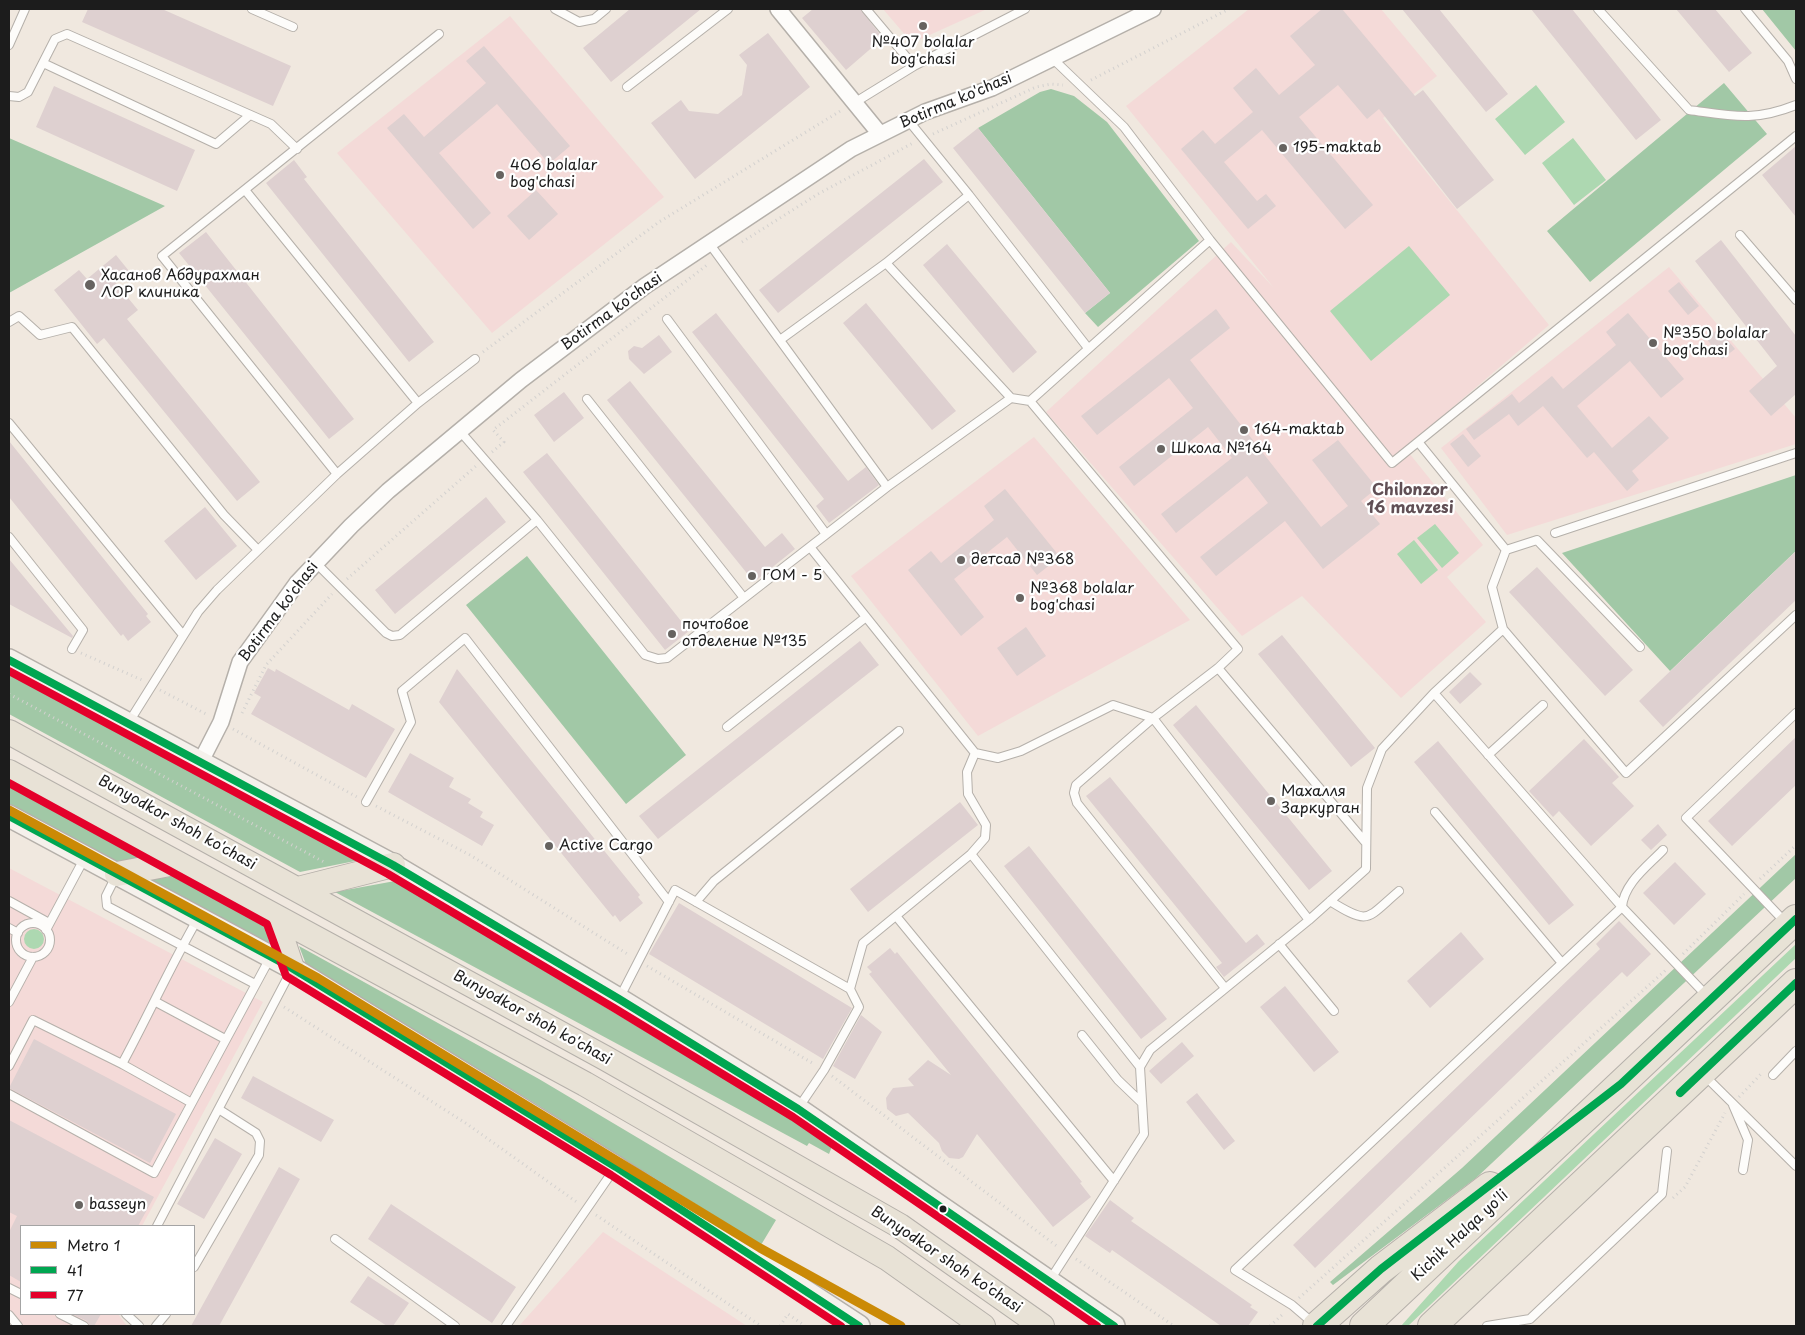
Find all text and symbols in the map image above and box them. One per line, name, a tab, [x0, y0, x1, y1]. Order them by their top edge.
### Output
marker: №407 bolalar bog'chasi	[917, 20, 929, 32]
place label: №407 bolalar bog'chasi	[871, 34, 975, 69]
street label: Botirma ko'chasi	[897, 69, 1015, 133]
place label: 195-maktab	[1293, 139, 1381, 157]
marker: 195-maktab	[1277, 142, 1289, 154]
place label: 406 bolalar bog'chasi	[510, 157, 597, 192]
marker: 406 bolalar bog'chasi	[494, 169, 506, 181]
place label: Хасанов Абдурахман ЛОР клиника	[101, 267, 260, 302]
street label: Botirma ko'chasi	[558, 269, 666, 355]
marker: Хасанов Абдурахман ЛОР клиника	[83, 278, 97, 292]
place label: №350 bolalar bog'chasi	[1663, 325, 1767, 360]
marker: №350 bolalar bog'chasi	[1647, 337, 1659, 349]
place label: 164-maktab	[1254, 421, 1344, 439]
marker: 164-maktab	[1238, 424, 1250, 436]
place label: Школа №164	[1171, 440, 1272, 458]
marker: Школа №164	[1155, 443, 1167, 455]
district label: Chilonzor 16 mavzesi	[1366, 481, 1454, 519]
place label: детсад №368	[971, 551, 1074, 569]
marker: детсад №368	[955, 554, 967, 566]
street label: Botirma ko'chasi	[236, 558, 322, 666]
place label: ГОМ - 5	[762, 567, 822, 585]
marker: ГОМ - 5	[746, 570, 758, 582]
place label: №368 bolalar bog'chasi	[1030, 580, 1134, 615]
marker: №368 bolalar bog'chasi	[1014, 592, 1026, 604]
place label: почтовое отделение №135	[682, 616, 807, 651]
marker: почтовое отделение №135	[666, 628, 678, 640]
street label: Bunyodkor shoh ko'chasi	[95, 772, 259, 874]
place label: Махалля Заркурган	[1281, 783, 1360, 818]
marker: Махалля Заркурган	[1265, 795, 1277, 807]
place label: Active Cargo	[559, 837, 653, 855]
marker: Active Cargo	[543, 840, 555, 852]
street label: Bunyodkor shoh ko'chasi	[450, 967, 614, 1069]
street label: Kichik Halqa yo'li	[1408, 1187, 1512, 1285]
place label: basseyn	[89, 1196, 146, 1214]
marker: basseyn	[73, 1199, 85, 1211]
street label: Bunyodkor shoh ko'chasi	[867, 1203, 1025, 1317]
unlabelled marker	[938, 1204, 948, 1214]
legend	[20, 1225, 195, 1315]
text: Metro 1	[67, 1233, 121, 1256]
text: 41	[67, 1258, 83, 1281]
text: 77	[67, 1283, 84, 1306]

